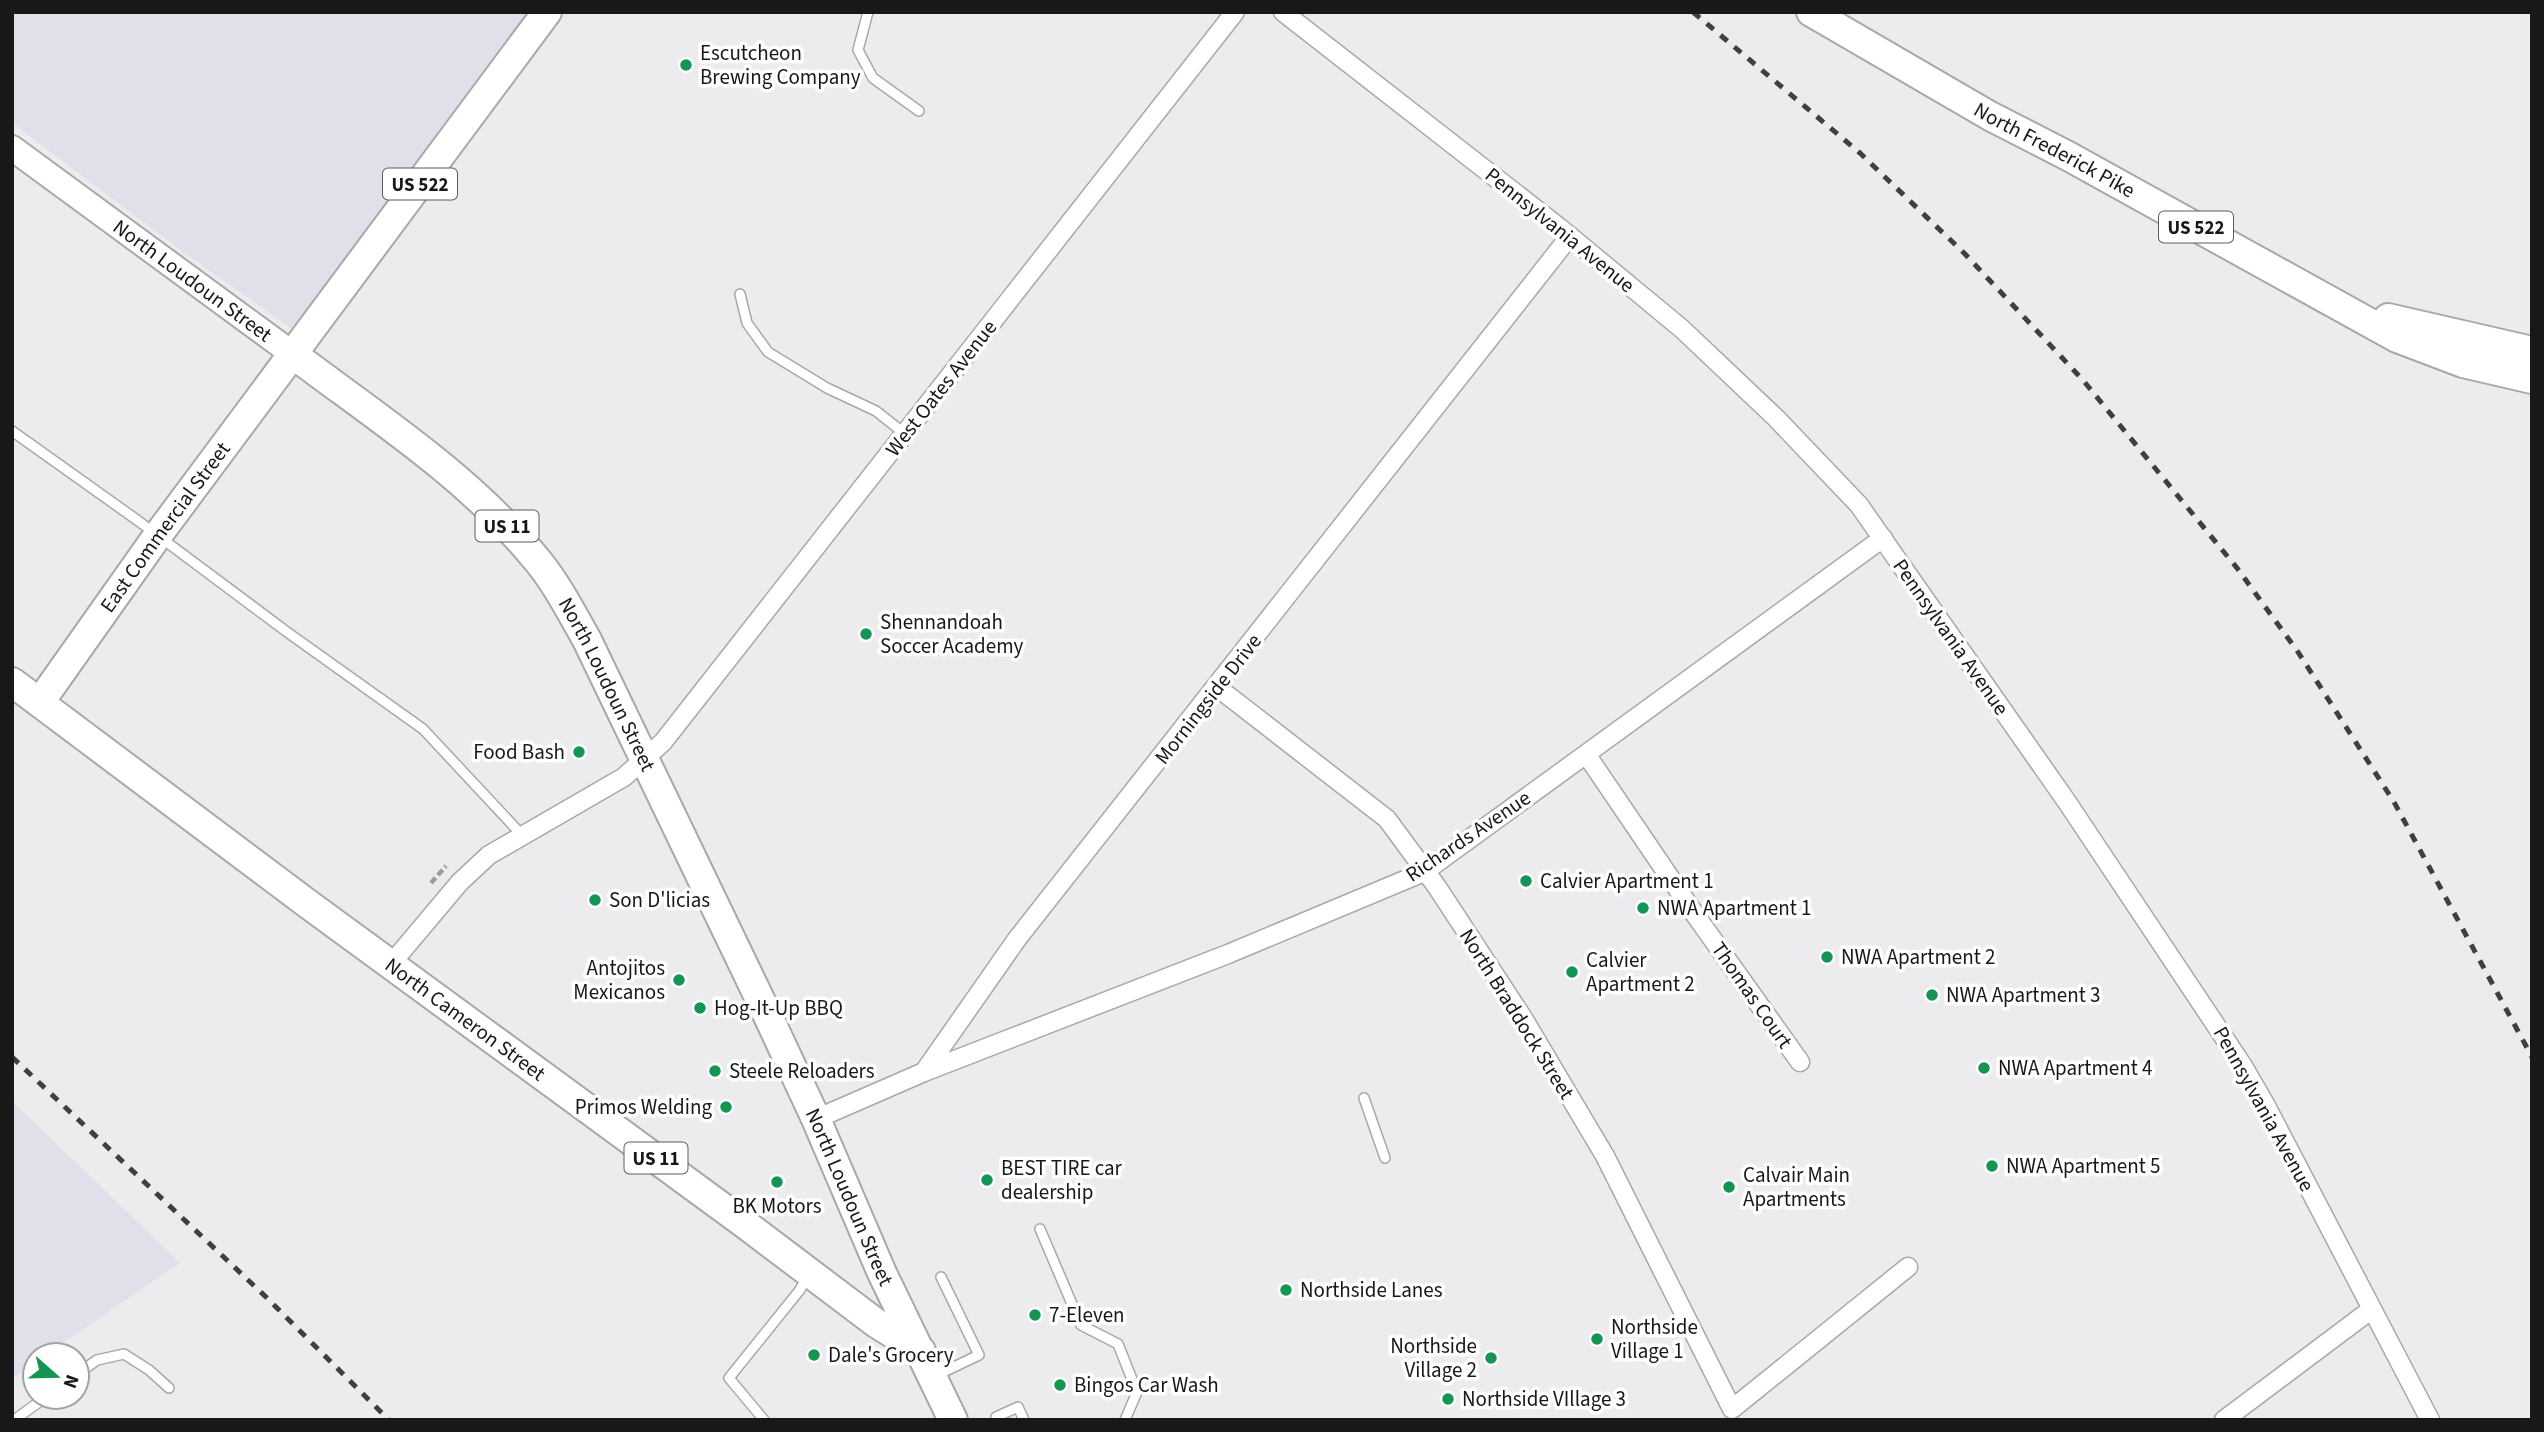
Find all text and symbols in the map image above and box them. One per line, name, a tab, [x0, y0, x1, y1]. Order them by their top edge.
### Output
place label: Escutcheon Brewing Company	[700, 38, 861, 92]
marker: Escutcheon Brewing Company	[678, 57, 694, 73]
street label: North Frederick Pike	[1968, 95, 2141, 205]
street label: Pennsylvania Avenue	[1479, 160, 1641, 300]
road number: US 522	[383, 168, 457, 200]
street label: North Loudoun Street	[107, 212, 278, 349]
road number: US 522	[2159, 212, 2233, 243]
street label: West Oates Avenue	[878, 313, 1004, 463]
street label: East Commercial Street	[93, 435, 237, 619]
road number: US 11	[476, 510, 538, 541]
street label: Pennsylvania Avenue	[1886, 553, 2016, 721]
street label: North Loudoun Street	[551, 592, 663, 776]
place label: Shennandoah Soccer Academy	[880, 607, 1024, 661]
marker: Shennandoah Soccer Academy	[858, 626, 874, 642]
street label: Morningside Drive	[1147, 627, 1269, 771]
place label: Food Bash	[473, 737, 565, 767]
marker: Food Bash	[571, 744, 587, 760]
street label: Richards Avenue	[1399, 783, 1537, 889]
place label: Calvier Apartment 1	[1540, 866, 1714, 896]
marker: Calvier Apartment 1	[1518, 873, 1534, 889]
place label: Son D'licias	[609, 885, 710, 915]
marker: Son D'licias	[587, 892, 603, 908]
place label: NWA Apartment 1	[1657, 893, 1811, 923]
marker: NWA Apartment 1	[1635, 900, 1651, 916]
street label: North Braddock Street	[1452, 923, 1582, 1105]
street label: Thomas Court	[1704, 936, 1800, 1054]
place label: NWA Apartment 2	[1841, 942, 1995, 972]
place label: Calvier Apartment 2	[1586, 945, 1695, 999]
marker: NWA Apartment 2	[1819, 949, 1835, 965]
street label: North Cameron Street	[379, 950, 552, 1088]
place label: Antojitos Mexicanos	[573, 953, 665, 1007]
marker: Calvier Apartment 2	[1564, 964, 1580, 980]
marker: Antojitos Mexicanos	[671, 972, 687, 988]
place label: NWA Apartment 3	[1946, 980, 2100, 1010]
marker: NWA Apartment 3	[1924, 987, 1940, 1003]
place label: Hog-It-Up BBQ	[714, 993, 843, 1023]
marker: Hog-It-Up BBQ	[692, 1000, 708, 1016]
street label: Pennsylvania Avenue	[2206, 1021, 2322, 1197]
place label: NWA Apartment 4	[1998, 1053, 2152, 1083]
place label: Steele Reloaders	[729, 1056, 875, 1086]
marker: NWA Apartment 4	[1976, 1060, 1992, 1076]
marker: Steele Reloaders	[707, 1063, 723, 1079]
place label: Primos Welding	[575, 1092, 712, 1122]
marker: Primos Welding	[718, 1099, 734, 1115]
street label: North Loudoun Street	[798, 1103, 901, 1291]
road number: US 11	[624, 1142, 688, 1174]
place label: NWA Apartment 5	[2006, 1151, 2160, 1181]
place label: BEST TIRE car dealership	[1001, 1153, 1123, 1207]
marker: NWA Apartment 5	[1984, 1158, 2000, 1174]
place label: Calvair Main Apartments	[1743, 1160, 1850, 1214]
marker: BEST TIRE car dealership	[979, 1172, 995, 1188]
marker: BK Motors	[769, 1174, 785, 1190]
marker: Calvair Main Apartments	[1721, 1179, 1737, 1195]
place label: BK Motors	[732, 1191, 822, 1221]
place label: Northside Lanes	[1300, 1275, 1443, 1305]
marker: Northside Lanes	[1278, 1282, 1294, 1298]
place label: 7-Eleven	[1049, 1300, 1125, 1330]
marker: 7-Eleven	[1027, 1307, 1043, 1323]
place label: Northside Village 1	[1611, 1312, 1698, 1366]
place label: Northside Village 2	[1390, 1331, 1477, 1385]
marker: Northside Village 1	[1589, 1331, 1605, 1347]
place label: Dale's Grocery	[828, 1340, 954, 1370]
north arrow	[21, 1341, 91, 1411]
marker: Dale's Grocery	[806, 1347, 822, 1363]
marker: Northside Village 2	[1483, 1350, 1499, 1366]
place label: Bingos Car Wash	[1074, 1370, 1219, 1400]
text: N	[56, 1371, 85, 1392]
marker: Bingos Car Wash	[1052, 1377, 1068, 1393]
place label: Northside VIllage 3	[1462, 1384, 1626, 1414]
marker: Northside VIllage 3	[1440, 1391, 1456, 1407]

